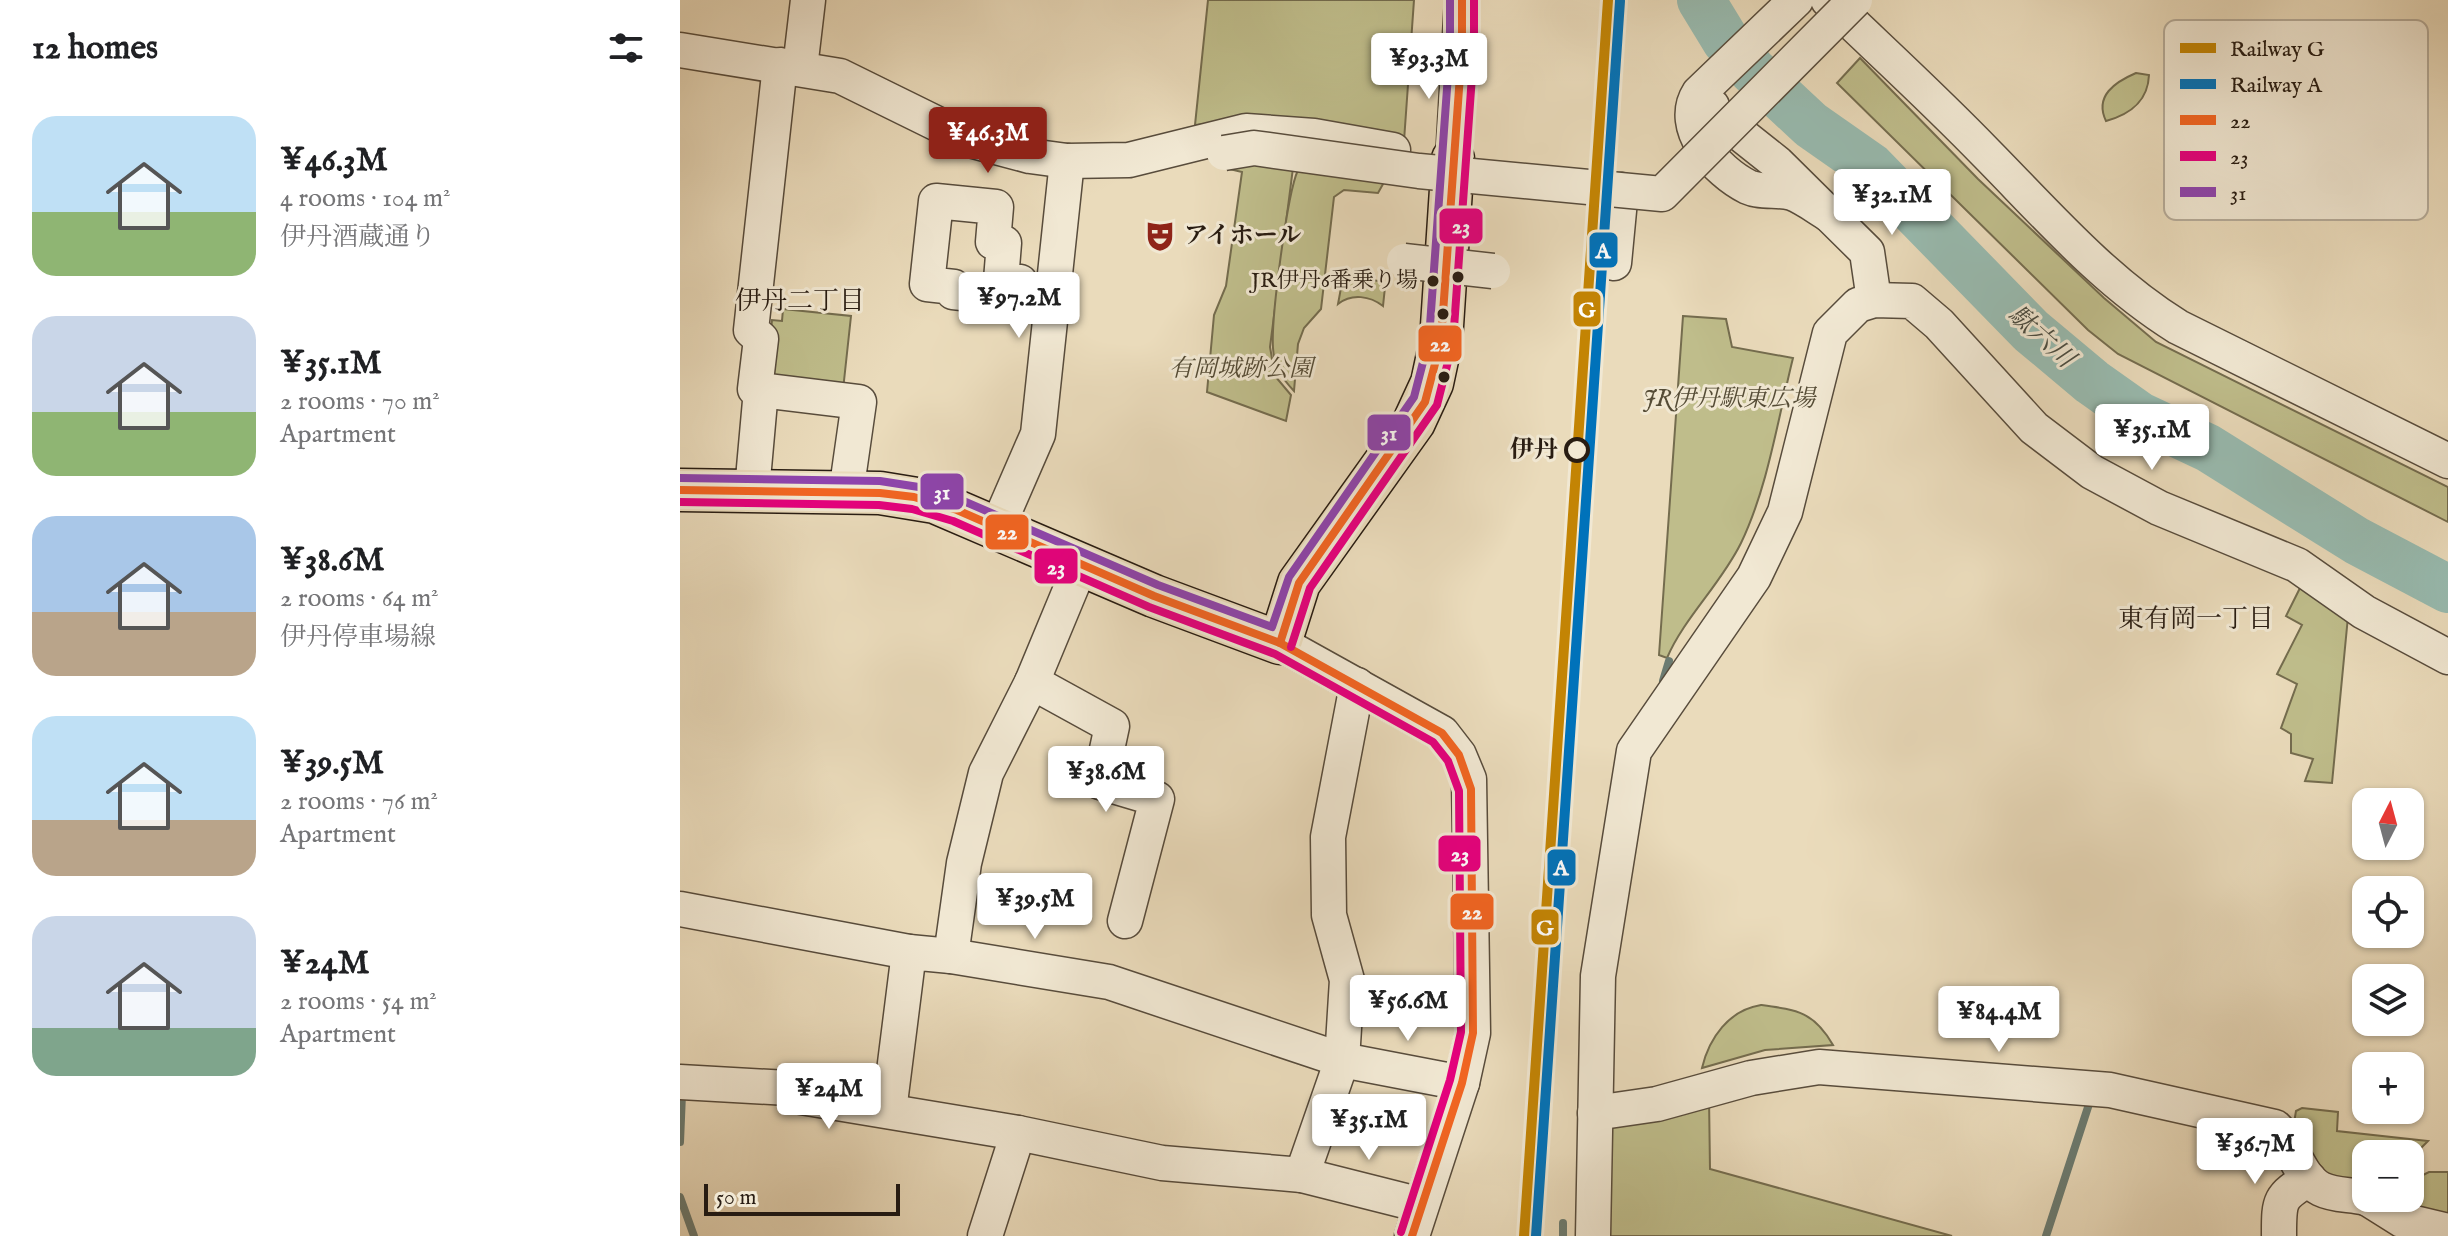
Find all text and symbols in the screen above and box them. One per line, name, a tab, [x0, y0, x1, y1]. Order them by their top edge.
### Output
legend	[2164, 20, 2428, 220]
icon: filters	[604, 26, 648, 70]
text: 12 homes	[32, 27, 158, 70]
pin: ¥93.3M	[1364, 33, 1494, 101]
text: Railway G	[2230, 36, 2325, 64]
text: ¥93.3M	[1389, 42, 1469, 75]
text: Railway A	[2230, 72, 2323, 100]
pin: ¥46.3M	[923, 107, 1053, 175]
text: 22	[2230, 108, 2251, 136]
text: ¥46.3M	[947, 116, 1029, 149]
text: ¥46.3M	[280, 139, 388, 182]
text: 23	[2230, 144, 2249, 172]
icon: home	[96, 148, 192, 244]
pin: ¥32.1M	[1827, 169, 1957, 237]
text: ¥32.1M	[1852, 178, 1932, 211]
text: 31	[2230, 180, 2246, 208]
text: 4 rooms · 104 m²	[280, 182, 450, 215]
line badge: 23	[1438, 207, 1484, 245]
text: 23	[1452, 213, 1470, 241]
theatre icon: アイホール	[1143, 219, 1177, 253]
text: 伊丹酒蔵通り	[280, 221, 436, 254]
place label: アイホール	[1184, 221, 1301, 252]
line badge: A	[1588, 231, 1619, 269]
text: A	[1595, 238, 1612, 266]
place label: JR伊丹6番乗り場	[1248, 267, 1418, 295]
unlabelled marker	[1450, 269, 1466, 285]
pin: ¥97.2M	[954, 272, 1084, 340]
marker: JR伊丹6番乗り場	[1425, 273, 1441, 289]
text: ¥97.2M	[977, 281, 1061, 314]
district label: 伊丹二丁目	[735, 285, 865, 318]
line badge: G	[1572, 290, 1602, 328]
text: G	[1578, 297, 1596, 325]
water label: 駄六川	[2001, 299, 2083, 377]
unlabelled marker	[1435, 306, 1451, 322]
line badge: 22	[1417, 324, 1463, 363]
text: 22	[1430, 331, 1450, 359]
text: ¥35.1M	[280, 342, 382, 385]
icon: home	[96, 348, 192, 444]
park label: 有岡城跡公園	[1169, 354, 1317, 385]
unlabelled marker	[1436, 369, 1452, 385]
park label: JR伊丹駅東広場	[1643, 384, 1817, 415]
text: 2 rooms · 70 m²	[280, 385, 440, 418]
pin: ¥35.1M	[2087, 404, 2217, 472]
line badge: 31	[1366, 413, 1412, 452]
text: ¥35.1M	[2113, 413, 2191, 446]
text: Apartment	[280, 418, 396, 451]
text: 31	[1381, 420, 1397, 448]
place label: 伊丹	[1510, 435, 1558, 466]
marker: 伊丹	[1565, 438, 1589, 462]
line badge: 31	[919, 472, 965, 511]
text: 31	[934, 479, 950, 507]
line badge: 22	[984, 513, 1030, 551]
text: 22	[997, 519, 1017, 547]
text: ¥38.6M	[280, 539, 384, 582]
line badge: 23	[1033, 547, 1079, 585]
icon: home	[96, 548, 192, 644]
text: 23	[1047, 554, 1065, 582]
text: 2 rooms · 64 m²	[280, 582, 439, 615]
district label: 東有岡一丁目	[2118, 603, 2274, 636]
text: 伊丹停車場線	[280, 621, 436, 654]
text: ¥39.5M	[280, 742, 384, 785]
pin: ¥38.6M	[1041, 746, 1171, 814]
icon: home	[96, 748, 192, 844]
text: ¥38.6M	[1066, 755, 1146, 788]
text: 2 rooms · 76 m²	[280, 785, 438, 818]
north arrow	[2352, 788, 2424, 860]
map controls	[2352, 788, 2424, 1212]
text: Apartment	[280, 818, 396, 851]
line badge: 23	[1437, 834, 1482, 873]
text: 23	[1451, 841, 1469, 869]
line badge: A	[1546, 848, 1577, 887]
text: A	[1553, 855, 1570, 883]
pin: ¥39.5M	[970, 873, 1100, 941]
button: locate	[2352, 876, 2424, 948]
text: ¥39.5M	[995, 882, 1075, 915]
line badge: 22	[1449, 892, 1495, 931]
text: 22	[1462, 899, 1482, 927]
line badge: G	[1530, 908, 1560, 946]
text: G	[1536, 915, 1554, 943]
text: ¥24M	[280, 942, 369, 985]
icon: home	[96, 948, 192, 1044]
button: layers	[2352, 964, 2424, 1036]
pin: ¥56.6M	[1343, 975, 1473, 1043]
text: ¥56.6M	[1368, 984, 1448, 1017]
text: 2 rooms · 54 m²	[280, 985, 437, 1018]
pin: ¥84.4M	[1934, 986, 2064, 1054]
text: ¥84.4M	[1956, 995, 2042, 1028]
text: Apartment	[280, 1018, 396, 1051]
button: +	[2352, 1052, 2424, 1124]
pin: ¥24M	[782, 1063, 876, 1131]
text: ¥24M	[795, 1072, 863, 1105]
pin: ¥35.1M	[1304, 1094, 1434, 1162]
text: ¥35.1M	[1330, 1103, 1408, 1136]
pin: ¥36.7M	[2190, 1118, 2320, 1186]
text: ¥36.7M	[2215, 1127, 2295, 1160]
button: −	[2352, 1140, 2424, 1212]
scale bar	[704, 1180, 900, 1216]
text: 50 m	[716, 1184, 757, 1212]

